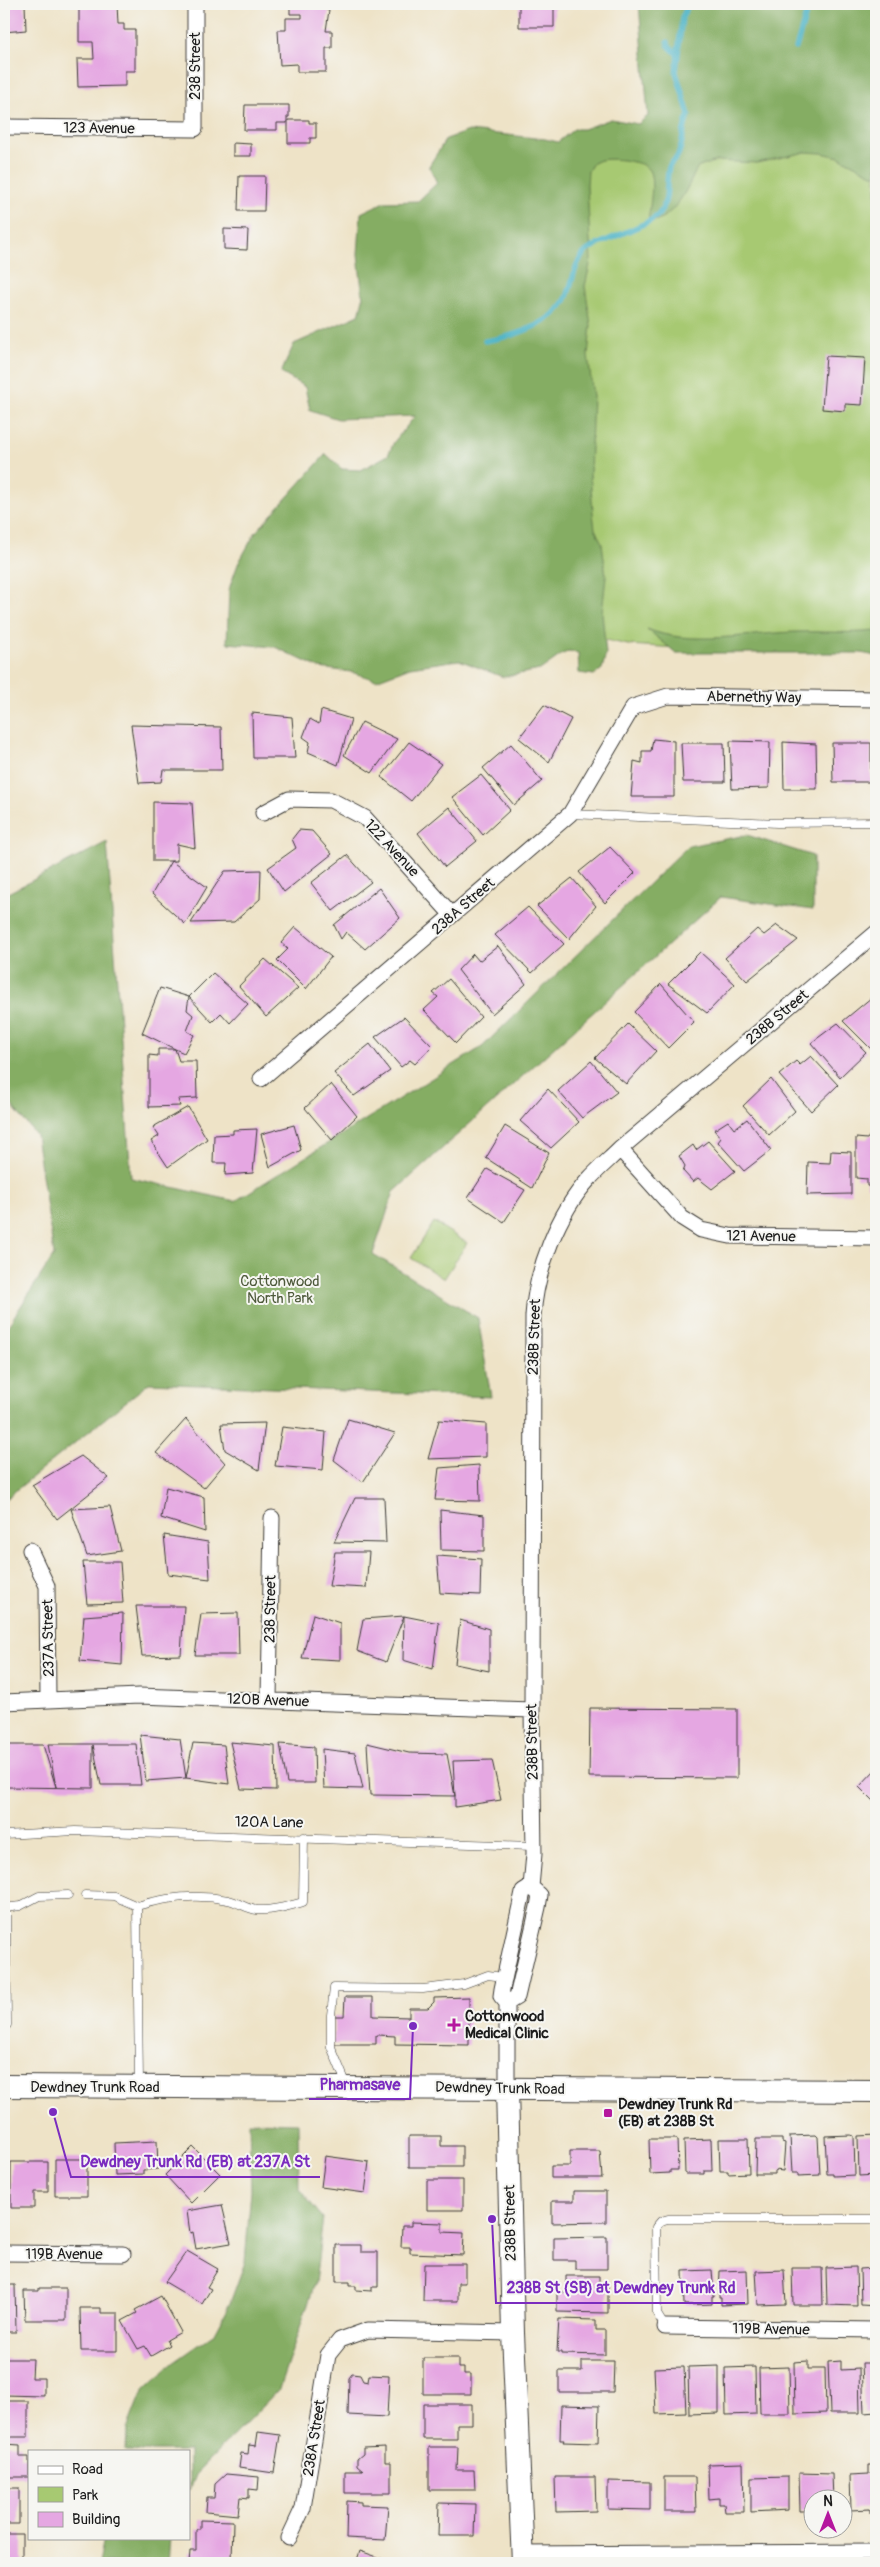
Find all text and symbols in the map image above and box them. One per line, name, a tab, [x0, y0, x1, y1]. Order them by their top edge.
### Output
street label: 238 Street	[186, 31, 205, 100]
street label: 123 Avenue	[63, 118, 136, 139]
street label: Abernethy Way	[706, 687, 802, 708]
street label: 122 Avenue	[360, 816, 424, 882]
street label: 238A Street	[428, 873, 500, 939]
street label: 238B Street	[742, 985, 813, 1049]
street label: 121 Avenue	[726, 1226, 796, 1247]
park label: Cottonwood North Park	[240, 1272, 320, 1308]
street label: 238B Street	[524, 1298, 545, 1375]
street label: 238 Street	[260, 1574, 281, 1643]
street label: 237A Street	[38, 1598, 59, 1677]
street label: 120B Avenue	[226, 1690, 310, 1711]
street label: 238B Street	[522, 1703, 543, 1780]
street label: 120A Lane	[235, 1812, 304, 1833]
place label: Cottonwood Medical Clinic	[465, 2007, 549, 2043]
marker: Cottonwood Medical Clinic	[447, 2018, 461, 2032]
callout: Pharmasave	[309, 2068, 410, 2099]
text: Pharmasave	[320, 2075, 402, 2095]
street label: Dewdney Trunk Road	[30, 2078, 160, 2097]
street label: Dewdney Trunk Road	[435, 2078, 565, 2099]
place label: Dewdney Trunk Rd (EB) at 238B St	[618, 2095, 733, 2131]
marker: Dewdney Trunk Rd (EB) at 238B St	[602, 2107, 614, 2119]
callout: Dewdney Trunk Rd (EB) at 237A St	[71, 2146, 320, 2177]
text: Dewdney Trunk Rd (EB) at 237A St	[80, 2152, 310, 2172]
street label: 238B Street	[500, 2184, 521, 2261]
street label: 119B Avenue	[25, 2245, 103, 2264]
callout: 238B St (SB) at Dewdney Trunk Rd	[496, 2272, 745, 2303]
text: 238B St (SB) at Dewdney Trunk Rd	[507, 2278, 736, 2298]
street label: 119B Avenue	[732, 2319, 810, 2340]
street label: 238A Street	[299, 2397, 330, 2478]
legend	[28, 2450, 190, 2540]
text: Road	[72, 2460, 103, 2479]
text: Park	[72, 2486, 99, 2505]
north arrow	[802, 2490, 852, 2540]
text: N	[823, 2493, 833, 2510]
text: Building	[72, 2510, 120, 2529]

